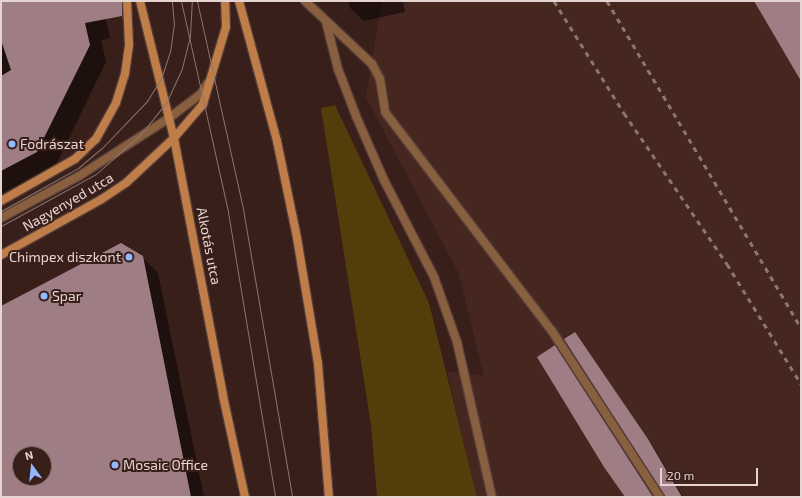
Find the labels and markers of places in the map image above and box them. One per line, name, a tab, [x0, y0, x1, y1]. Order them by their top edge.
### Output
place label: Fodrászat	[20, 136, 84, 152]
marker: Fodrászat	[7, 139, 17, 149]
place label: Chimpex diszkont	[9, 249, 121, 265]
marker: Chimpex diszkont	[124, 252, 134, 262]
place label: Spar	[52, 288, 81, 304]
marker: Spar	[39, 291, 49, 301]
place label: Mosaic Office	[123, 457, 208, 473]
marker: Mosaic Office	[110, 460, 120, 470]

